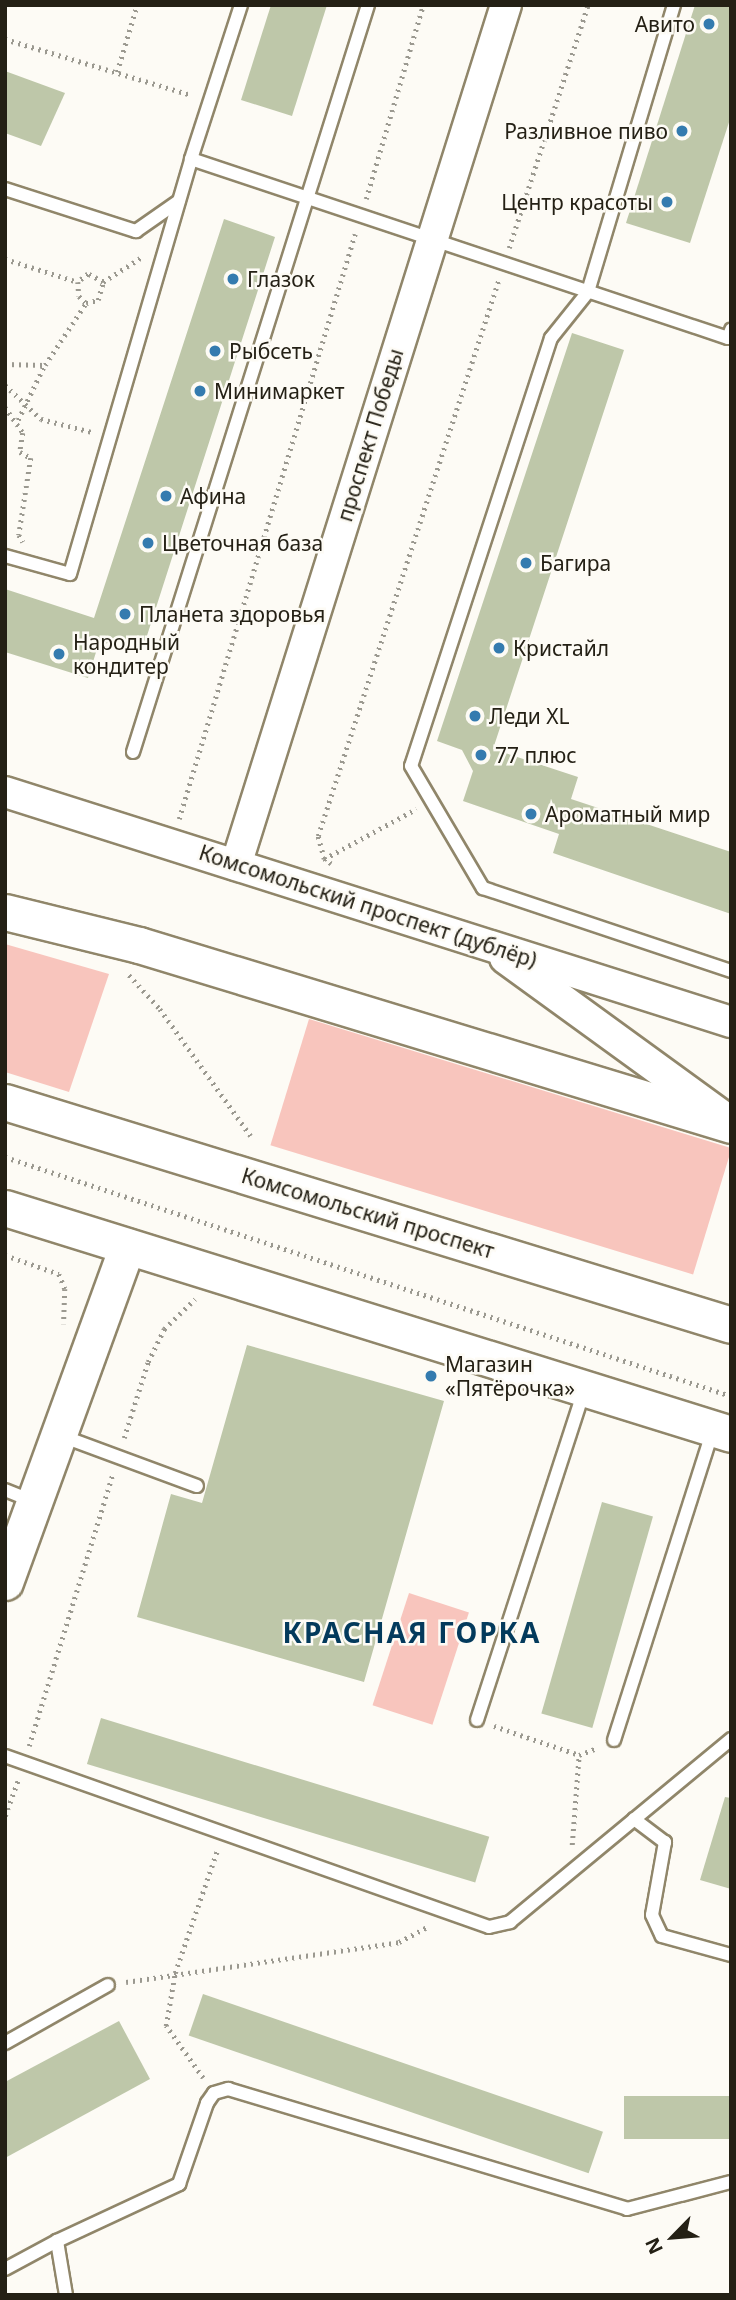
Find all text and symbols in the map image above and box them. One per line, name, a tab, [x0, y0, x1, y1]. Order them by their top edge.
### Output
place label: Авито	[635, 11, 695, 37]
marker: Авито	[701, 16, 717, 32]
place label: Разливное пиво	[504, 118, 668, 144]
marker: Разливное пиво	[674, 123, 690, 139]
place label: Центр красоты	[501, 189, 653, 215]
marker: Центр красоты	[659, 194, 675, 210]
place label: Глазок	[247, 266, 315, 292]
marker: Глазок	[225, 271, 241, 287]
place label: Рыбсеть	[229, 338, 313, 364]
marker: Рыбсеть	[207, 343, 223, 359]
street label: проспект Победы	[332, 346, 408, 524]
place label: Минимаркет	[214, 378, 344, 404]
marker: Минимаркет	[192, 383, 208, 399]
place label: Афина	[180, 483, 246, 509]
marker: Афина	[158, 488, 174, 504]
place label: Цветочная база	[162, 530, 323, 556]
marker: Цветочная база	[140, 535, 156, 551]
place label: Багира	[540, 550, 611, 576]
marker: Багира	[518, 555, 534, 571]
place label: Планета здоровья	[139, 601, 325, 627]
marker: Планета здоровья	[117, 606, 133, 622]
place label: Народный кондитер	[73, 629, 180, 679]
place label: Кристайл	[513, 635, 609, 661]
marker: Кристайл	[491, 640, 507, 656]
marker: Народный кондитер	[51, 646, 67, 662]
place label: Леди XL	[489, 703, 570, 729]
marker: Леди XL	[467, 708, 483, 724]
place label: 77 плюс	[495, 742, 577, 768]
marker: 77 плюс	[473, 747, 489, 763]
place label: Ароматный мир	[545, 801, 710, 827]
marker: Ароматный мир	[523, 806, 539, 822]
street label: Комсомольский проспект (дублёр)	[196, 839, 540, 973]
street label: Комсомольский проспект	[239, 1163, 497, 1263]
place label: Магазин «Пятёрочка»	[445, 1351, 575, 1401]
marker: Магазин «Пятёрочка»	[423, 1368, 439, 1384]
district label: КРАСНАЯ ГОРКА	[284, 1615, 540, 1649]
north arrow	[638, 2202, 708, 2272]
text: N	[639, 2233, 669, 2258]

